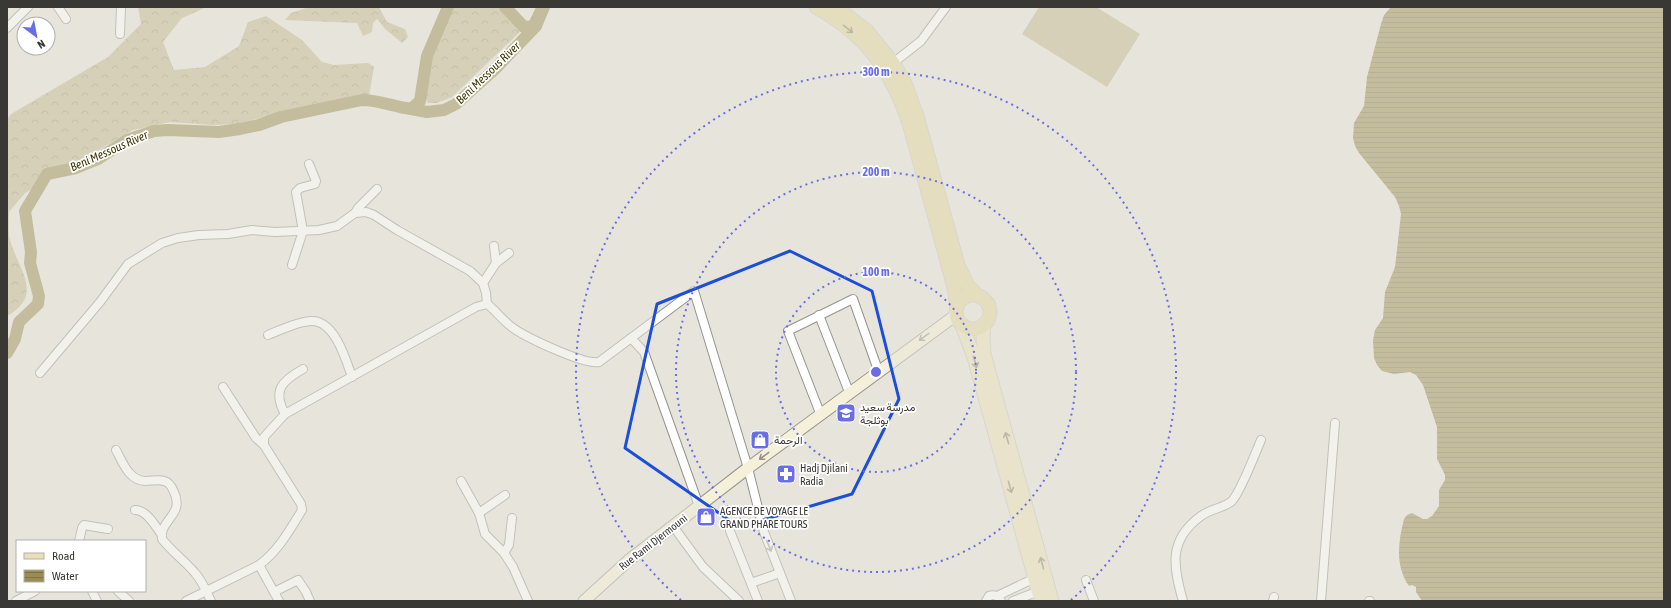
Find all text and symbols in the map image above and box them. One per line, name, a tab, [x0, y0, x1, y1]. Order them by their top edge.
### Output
north arrow	[16, 16, 56, 56]
one-way arrow	[843, 25, 854, 34]
text: N	[35, 38, 47, 51]
water label: Beni Messous River	[453, 39, 523, 107]
text: 300 m	[862, 65, 890, 79]
water label: Beni Messous River	[68, 127, 150, 174]
text: 200 m	[862, 165, 890, 179]
text: 100 m	[862, 265, 890, 279]
one-way arrow	[919, 333, 930, 341]
one-way arrow	[972, 355, 979, 368]
centre of rings	[869, 365, 883, 379]
place label: مدرسة سعيد بوثلجة	[860, 401, 915, 427]
school or university icon: مدرسة سعيد بوثلجة	[835, 402, 857, 424]
shop icon: الرحمة	[749, 429, 771, 451]
one-way arrow	[1003, 432, 1010, 445]
place label: الرحمة	[774, 434, 803, 447]
one-way arrow	[758, 451, 769, 460]
place label: Hadj Djilani Radia	[800, 462, 848, 487]
pharmacy icon: Hadj Djilani Radia	[775, 463, 797, 485]
one-way arrow	[1007, 480, 1014, 493]
place label: AGENCE DE VOYAGE LE GRAND PHARE TOURS	[720, 505, 808, 530]
shop icon: AGENCE DE VOYAGE LE GRAND PHARE TOURS	[695, 506, 717, 528]
street label: Rue Rami Djermouni	[617, 512, 689, 572]
one-way arrow	[766, 539, 774, 551]
legend	[16, 540, 146, 592]
text: Road	[52, 549, 75, 563]
one-way arrow	[1038, 557, 1045, 570]
text: Water	[52, 569, 79, 583]

